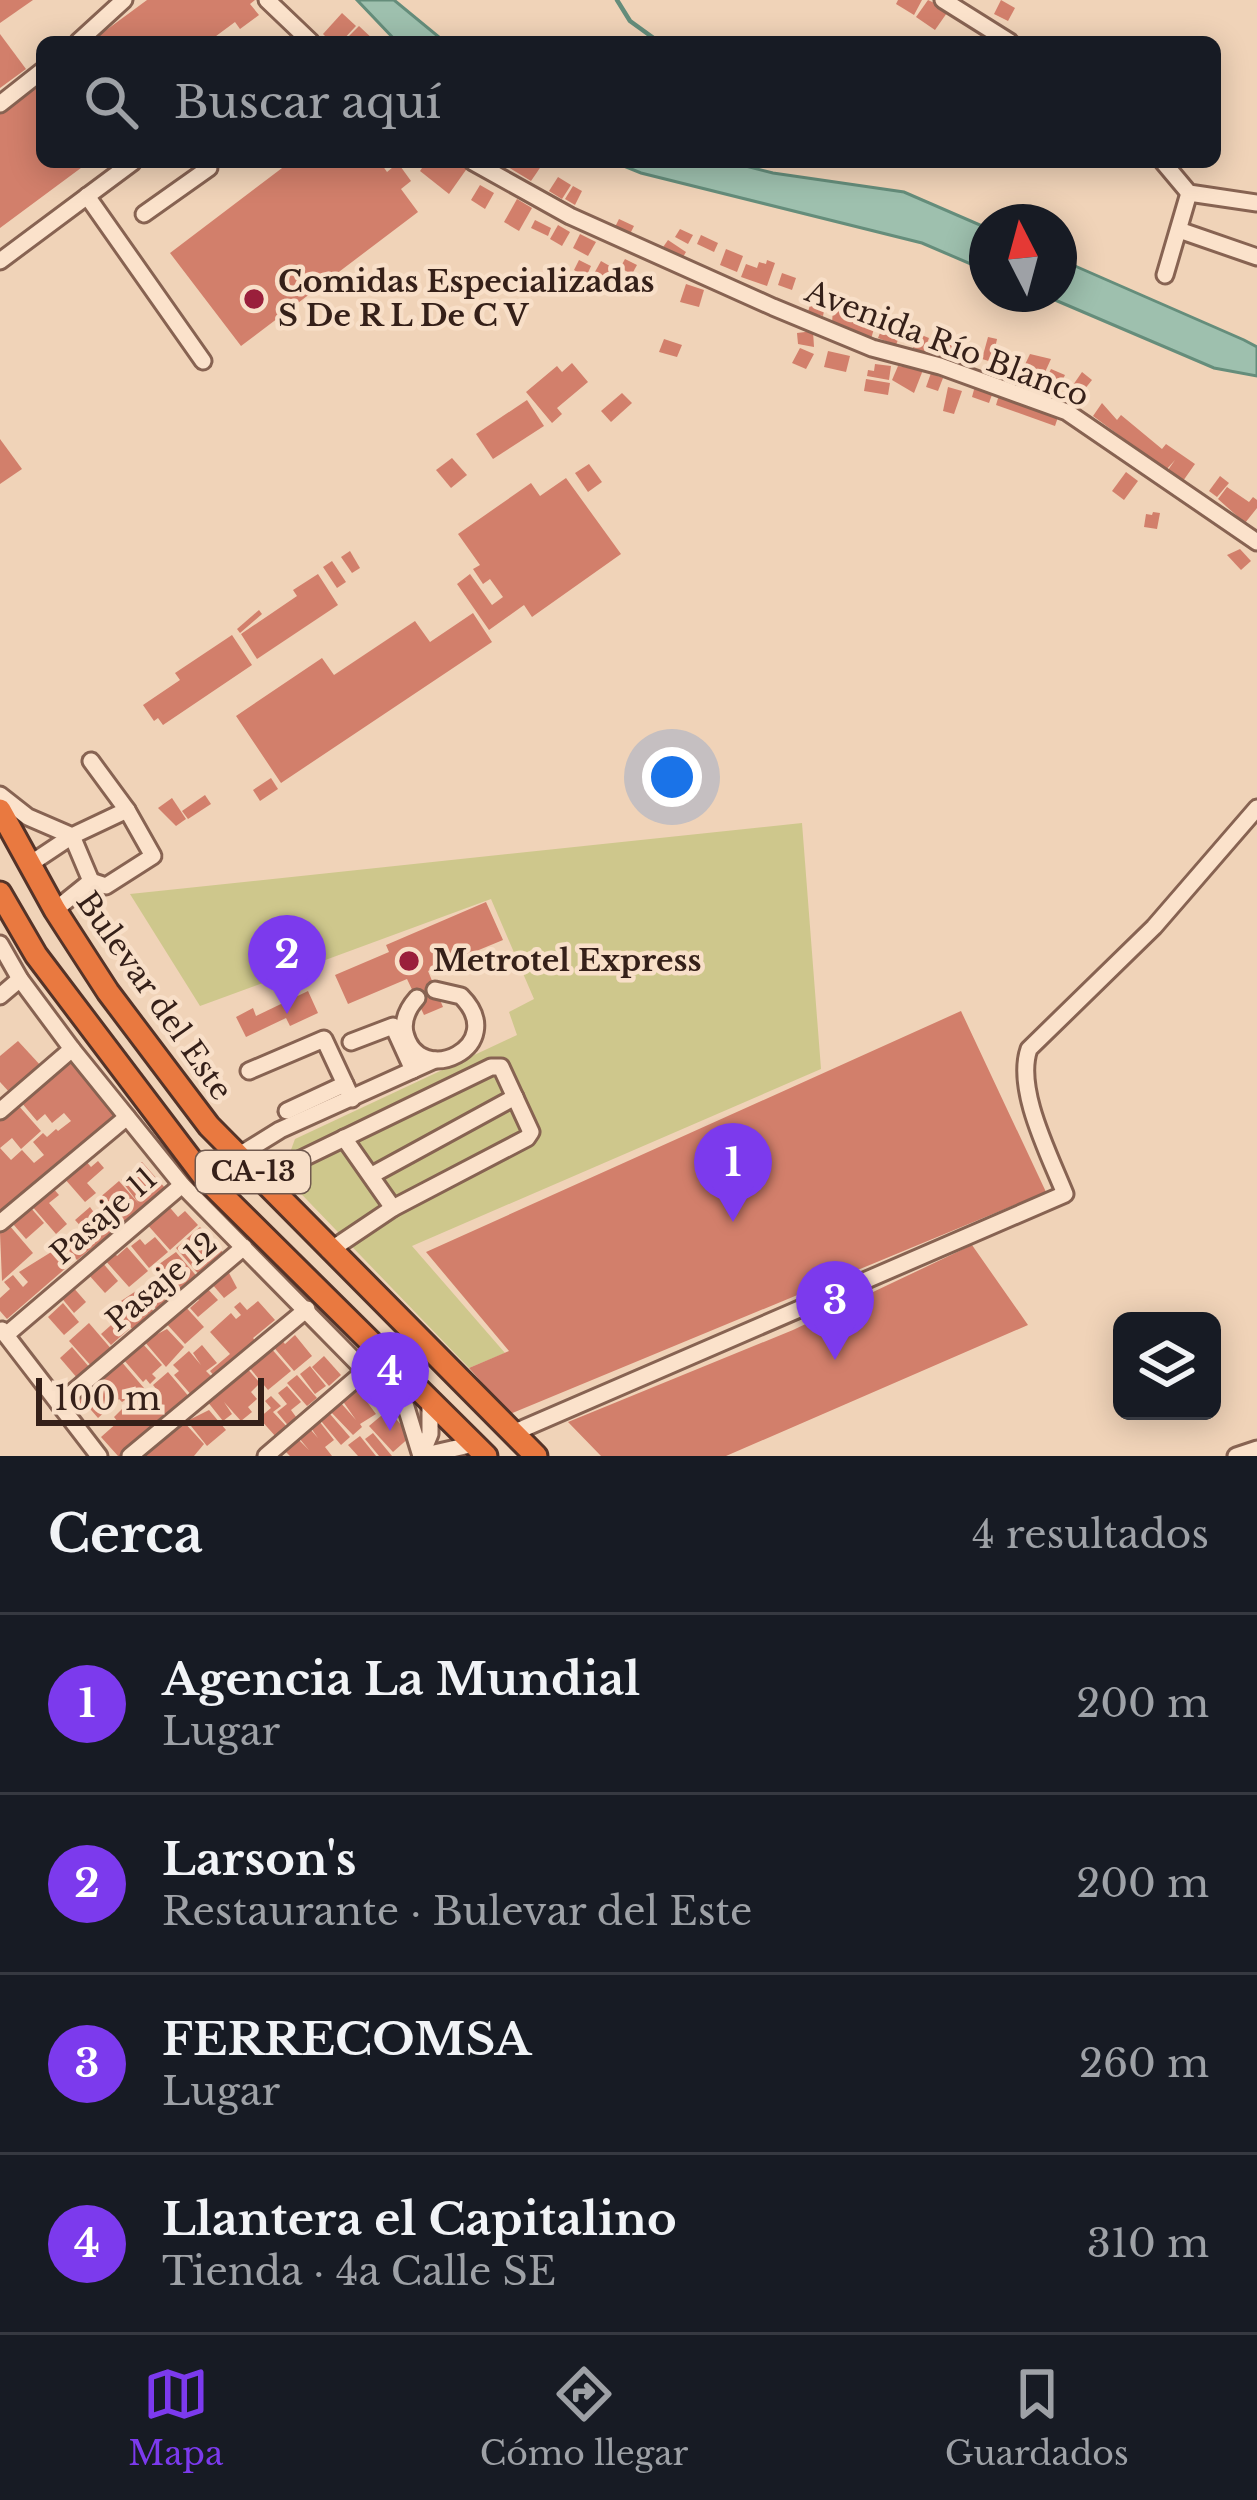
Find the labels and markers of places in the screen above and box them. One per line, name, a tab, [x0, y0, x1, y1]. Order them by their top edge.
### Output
place label: Comidas Especializadas S De R L De C V	[278, 263, 655, 334]
marker: Comidas Especializadas S De R L De C V	[241, 286, 267, 312]
pin: 2	[248, 915, 326, 1014]
place label: Metrotel Express	[433, 942, 701, 979]
marker: Metrotel Express	[396, 948, 422, 974]
pin: 1	[694, 1123, 772, 1222]
pin: 3	[796, 1261, 874, 1360]
pin: 4	[351, 1332, 429, 1431]

